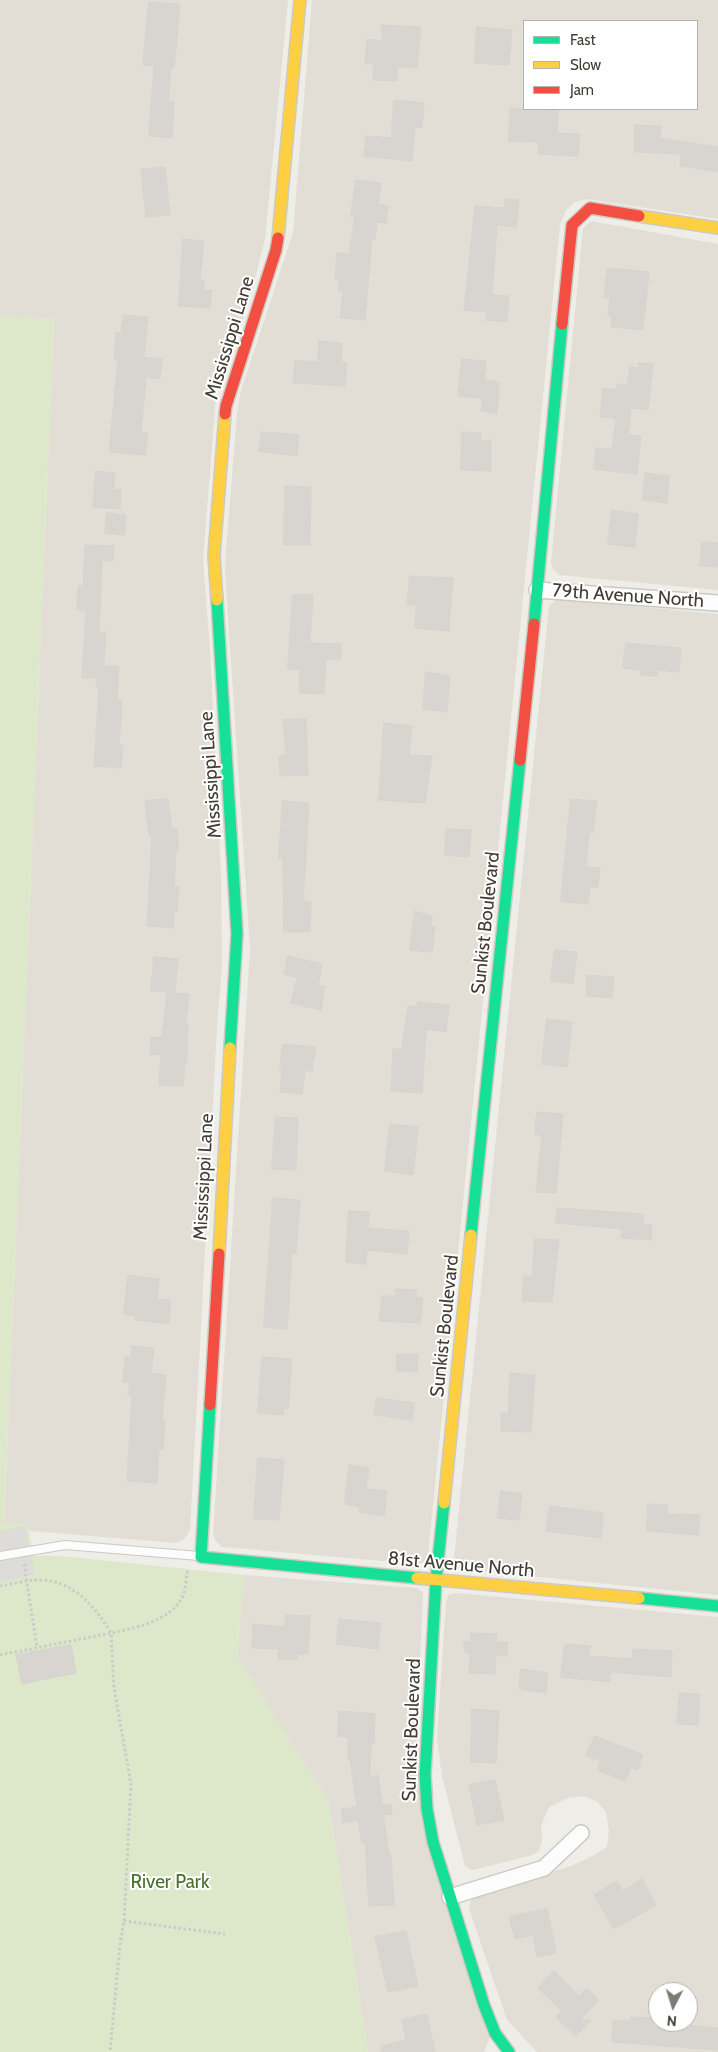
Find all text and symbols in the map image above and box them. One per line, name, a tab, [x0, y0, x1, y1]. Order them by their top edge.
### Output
legend	[523, 20, 698, 110]
text: Fast	[570, 31, 595, 49]
text: Slow	[570, 56, 601, 74]
text: Jam	[570, 81, 594, 99]
street label: Mississippi Lane	[200, 274, 260, 402]
street label: 79th Avenue North	[551, 579, 705, 613]
street label: Mississippi Lane	[195, 711, 227, 839]
street label: Sunkist Boulevard	[467, 851, 505, 995]
street label: Mississippi Lane	[189, 1113, 219, 1241]
street label: Sunkist Boulevard	[426, 1254, 464, 1398]
street label: 81st Avenue North	[387, 1547, 535, 1583]
street label: Sunkist Boulevard	[398, 1658, 426, 1802]
park label: River Park	[131, 1871, 209, 1893]
north arrow	[648, 1982, 698, 2032]
text: N	[666, 2012, 677, 2030]

